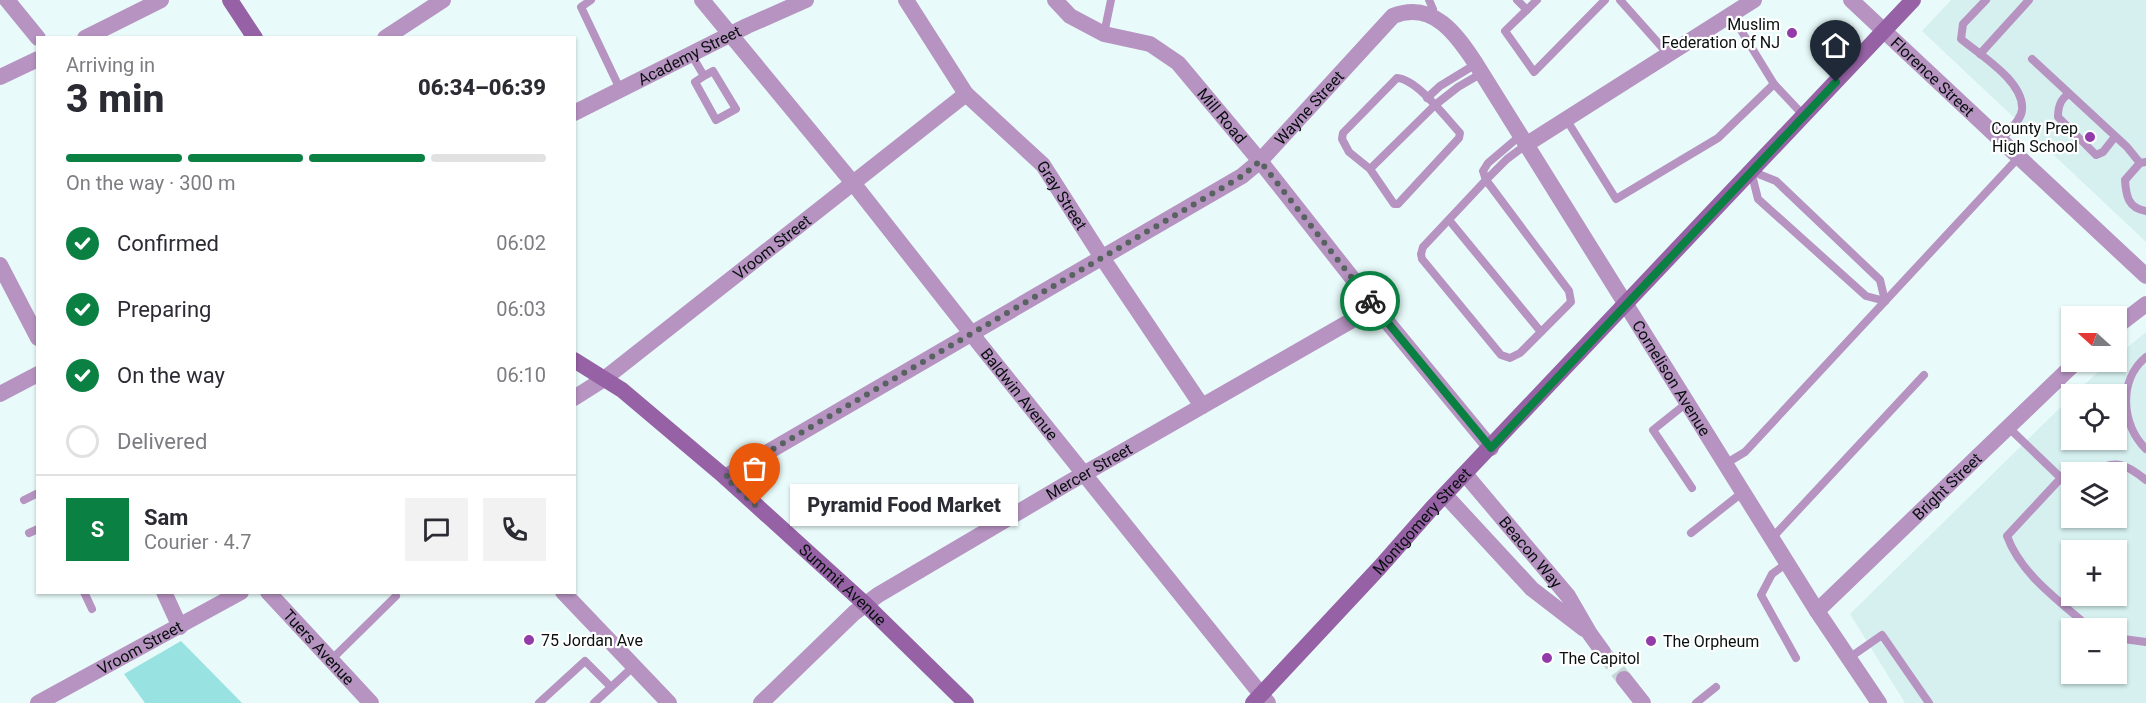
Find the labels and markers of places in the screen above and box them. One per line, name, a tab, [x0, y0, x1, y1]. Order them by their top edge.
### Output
place label: Muslim Federation of NJ	[1662, 15, 1780, 52]
pin	[1810, 20, 1861, 82]
marker: Muslim Federation of NJ	[1785, 26, 1799, 40]
place label: County Prep High School	[1991, 119, 2078, 156]
marker: County Prep High School	[2083, 130, 2097, 144]
pin	[729, 443, 780, 505]
callout: Pyramid Food Market	[791, 484, 1019, 526]
place label: 75 Jordan Ave	[541, 631, 643, 650]
place label: The Orpheum	[1663, 632, 1759, 651]
marker: 75 Jordan Ave	[522, 633, 536, 647]
marker: The Orpheum	[1644, 634, 1658, 648]
place label: The Capitol	[1559, 649, 1640, 668]
marker: The Capitol	[1540, 651, 1554, 665]

